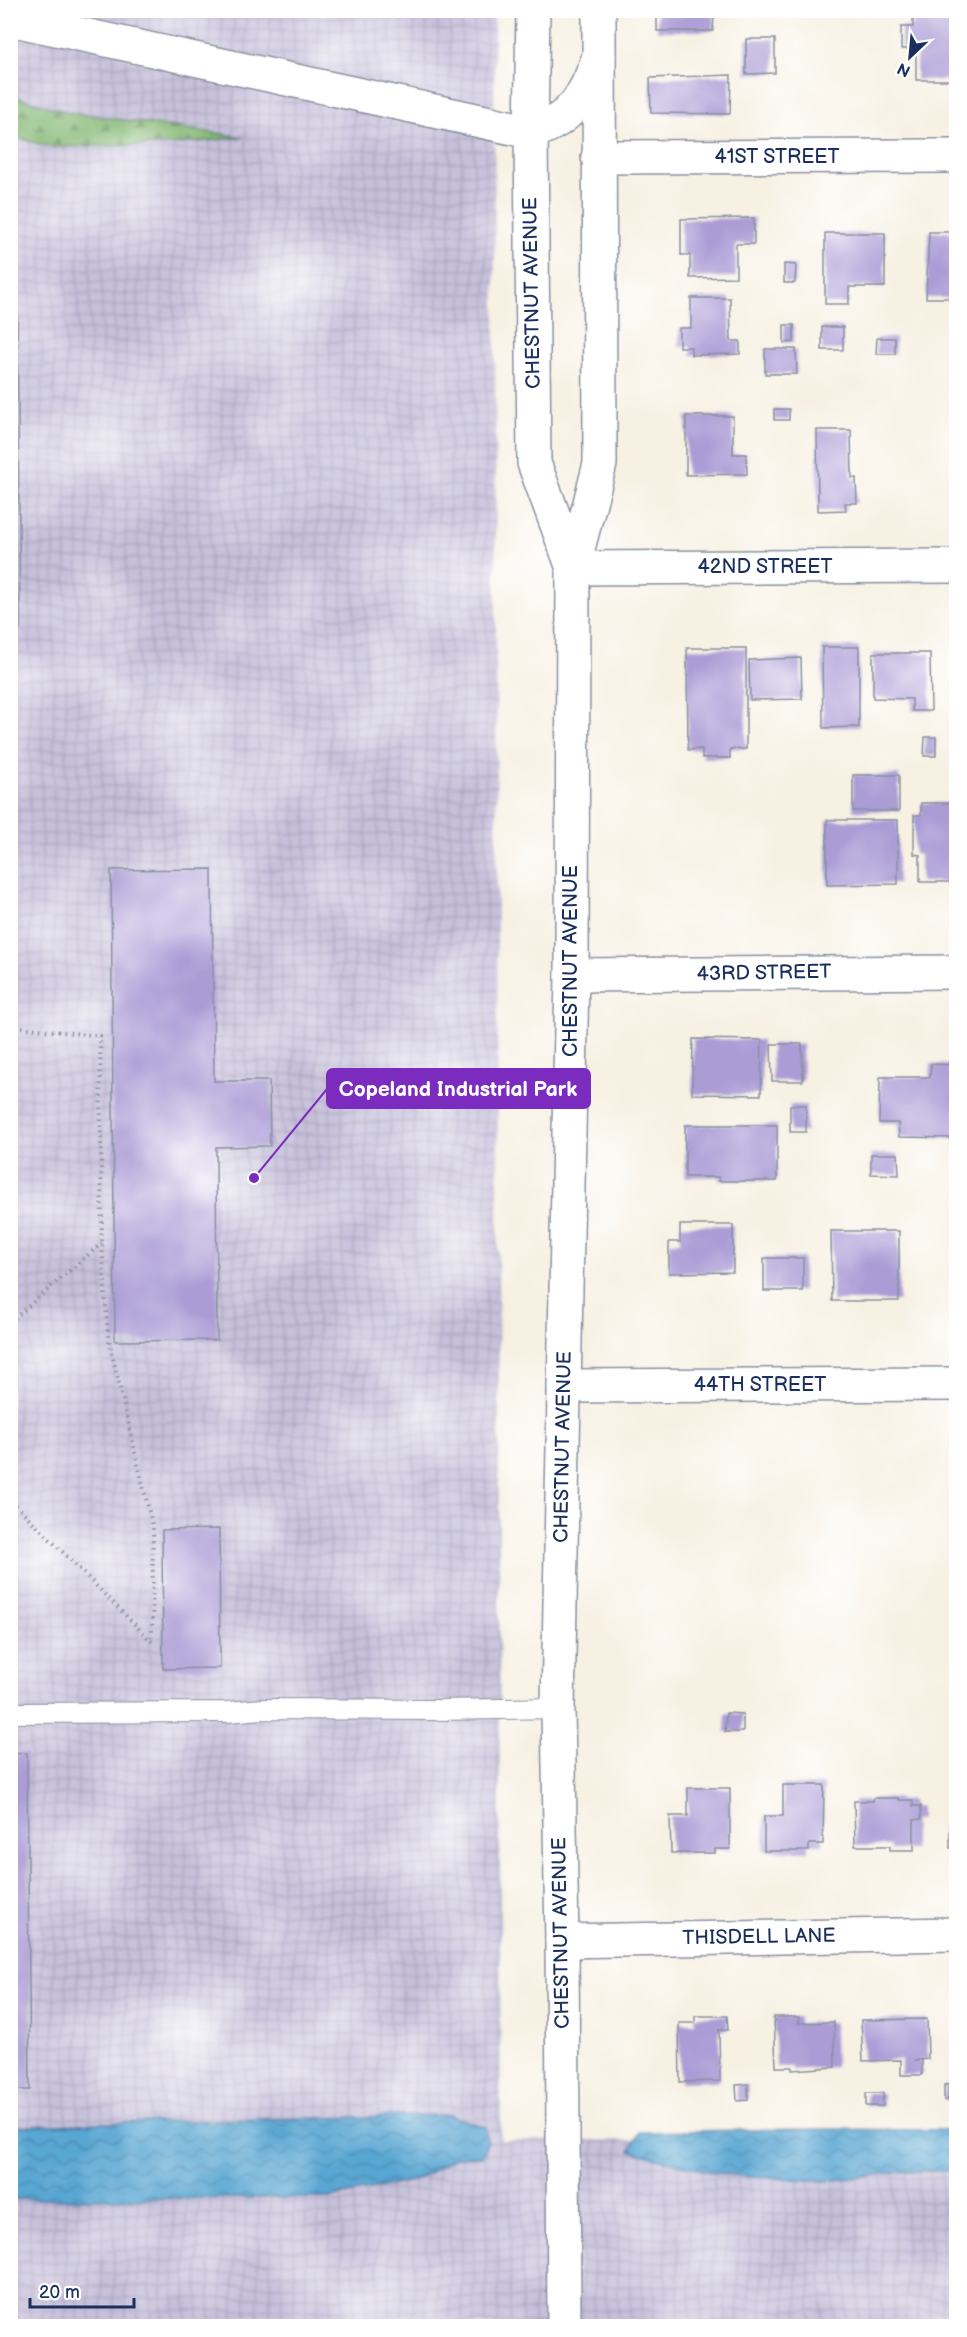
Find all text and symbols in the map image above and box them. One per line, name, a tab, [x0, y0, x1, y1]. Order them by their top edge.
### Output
north arrow	[880, 27, 940, 87]
text: N	[895, 58, 914, 80]
street label: 41ST STREET	[714, 145, 840, 169]
street label: CHESTNUT AVENUE	[518, 197, 546, 389]
street label: 42ND STREET	[698, 555, 832, 579]
street label: CHESTNUT AVENUE	[559, 865, 583, 1057]
street label: 43RD STREET	[696, 960, 832, 986]
callout: Copeland Industrial Park	[327, 1069, 590, 1108]
text: Copeland Industrial Park	[339, 1077, 577, 1102]
street label: CHESTNUT AVENUE	[549, 1351, 577, 1543]
street label: 44TH STREET	[694, 1373, 826, 1397]
street label: CHESTNUT AVENUE	[547, 1837, 575, 2029]
street label: THISDELL LANE	[682, 1924, 836, 1950]
scale bar	[30, 2271, 134, 2309]
text: 20 m	[39, 2282, 80, 2303]

